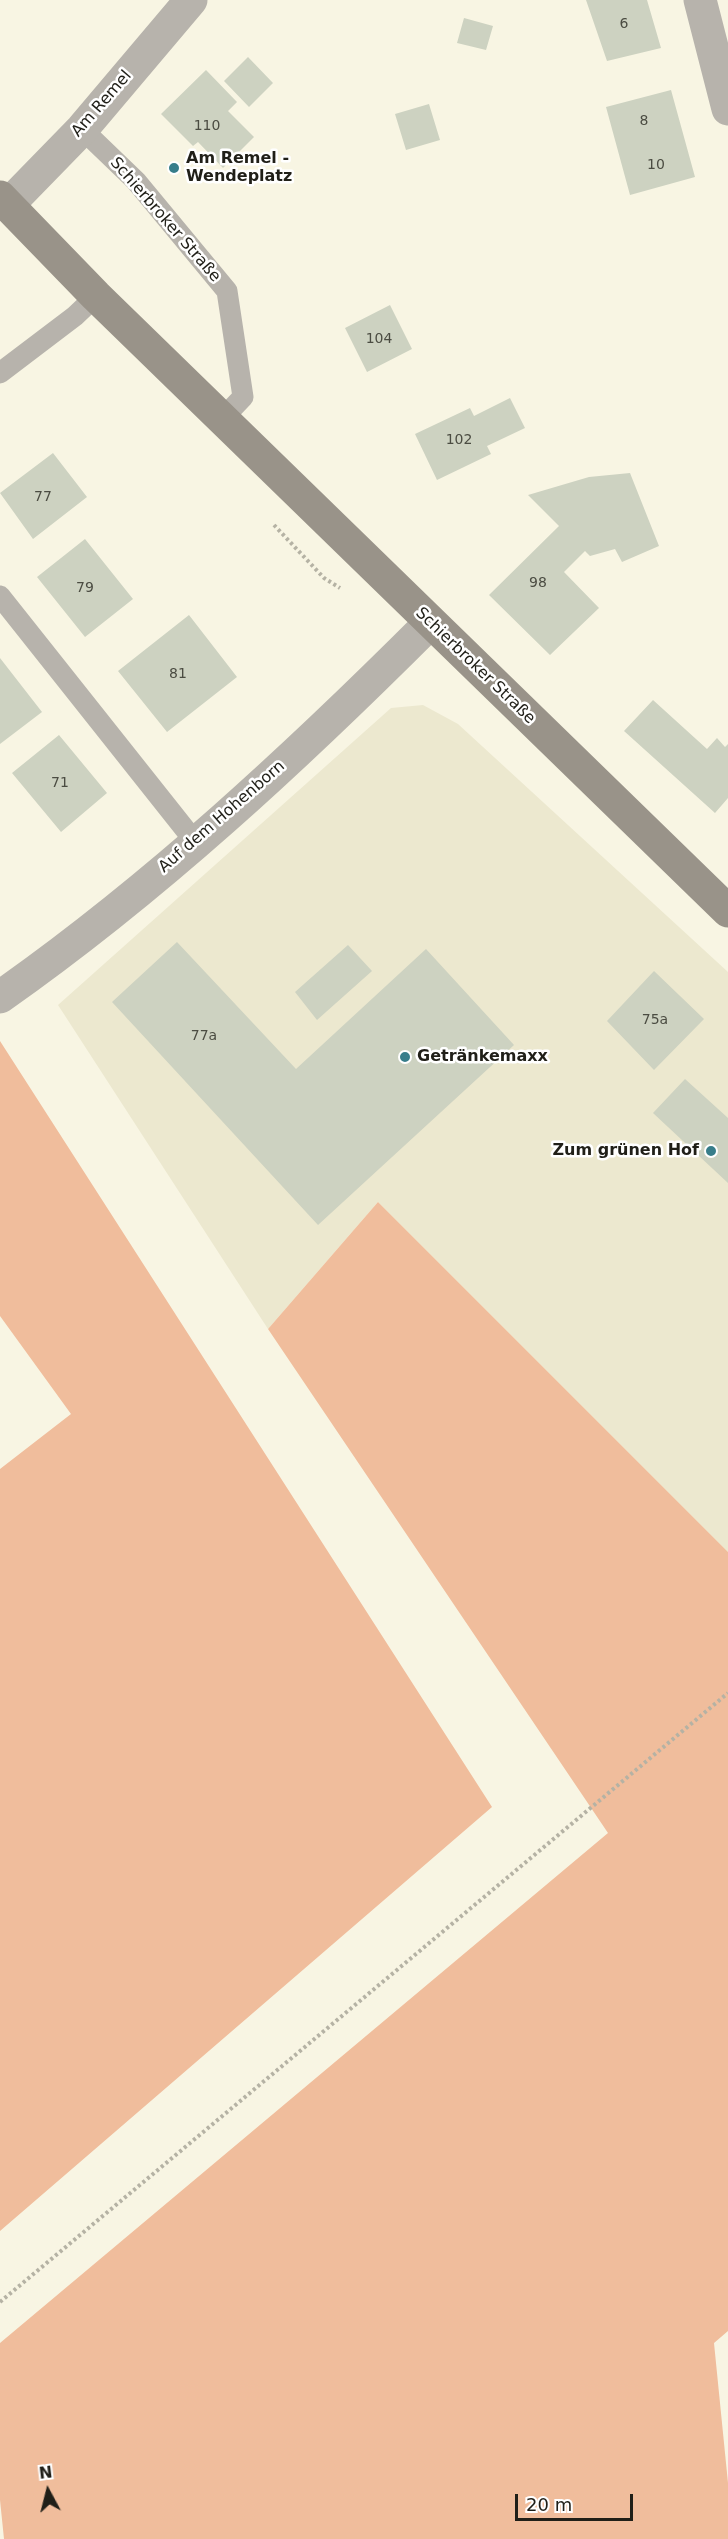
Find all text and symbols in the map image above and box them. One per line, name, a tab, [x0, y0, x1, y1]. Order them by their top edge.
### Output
house number: 6	[620, 16, 628, 32]
street label: Am Remel	[68, 67, 136, 141]
house number: 8	[640, 113, 648, 129]
house number: 110	[194, 118, 220, 134]
place label: Am Remel - Wendeplatz	[186, 149, 292, 187]
street label: Schierbroker Straße	[106, 154, 224, 286]
house number: 10	[647, 157, 665, 173]
marker: Am Remel - Wendeplatz	[167, 161, 181, 175]
house number: 104	[366, 331, 392, 347]
house number: 102	[446, 432, 472, 448]
house number: 77	[34, 489, 52, 505]
house number: 98	[529, 575, 547, 591]
house number: 79	[76, 580, 94, 596]
street label: Schierbroker Straße	[411, 604, 539, 728]
house number: 81	[169, 666, 187, 682]
street label: Auf dem Hohenborn	[155, 757, 289, 877]
house number: 71	[51, 775, 69, 791]
house number: 75a	[642, 1012, 668, 1028]
house number: 77a	[191, 1028, 217, 1044]
place label: Getränkemaxx	[417, 1047, 548, 1067]
marker: Getränkemaxx	[398, 1050, 412, 1064]
place label: Zum grünen Hof	[552, 1141, 699, 1161]
marker: Zum grünen Hof	[704, 1144, 718, 1158]
north arrow	[18, 2461, 78, 2521]
text: N	[38, 2462, 54, 2483]
scale bar	[518, 2482, 636, 2520]
text: 20 m	[526, 2494, 572, 2515]

